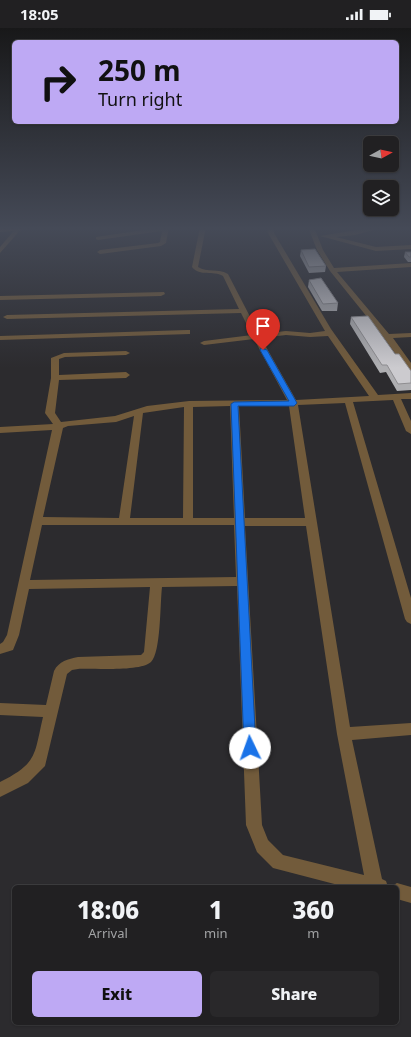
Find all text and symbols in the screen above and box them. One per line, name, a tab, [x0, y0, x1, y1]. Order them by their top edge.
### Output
text: 18:05	[20, 4, 59, 24]
text: 250 m	[98, 51, 181, 89]
icon: right	[32, 56, 84, 108]
text: Turn right	[98, 87, 182, 111]
north arrow	[363, 136, 399, 172]
map controls	[363, 136, 399, 216]
button: layers	[363, 180, 399, 216]
pin	[246, 309, 280, 350]
icon: arrive	[252, 315, 274, 337]
position arrow	[229, 727, 271, 769]
text: 18:06	[77, 893, 139, 926]
text: 1	[209, 893, 223, 926]
text: 360	[293, 893, 334, 926]
text: Arrival	[88, 924, 128, 942]
text: min	[204, 924, 228, 942]
text: m	[307, 924, 319, 942]
button: Exit	[32, 971, 202, 1017]
button: Share	[210, 971, 379, 1017]

